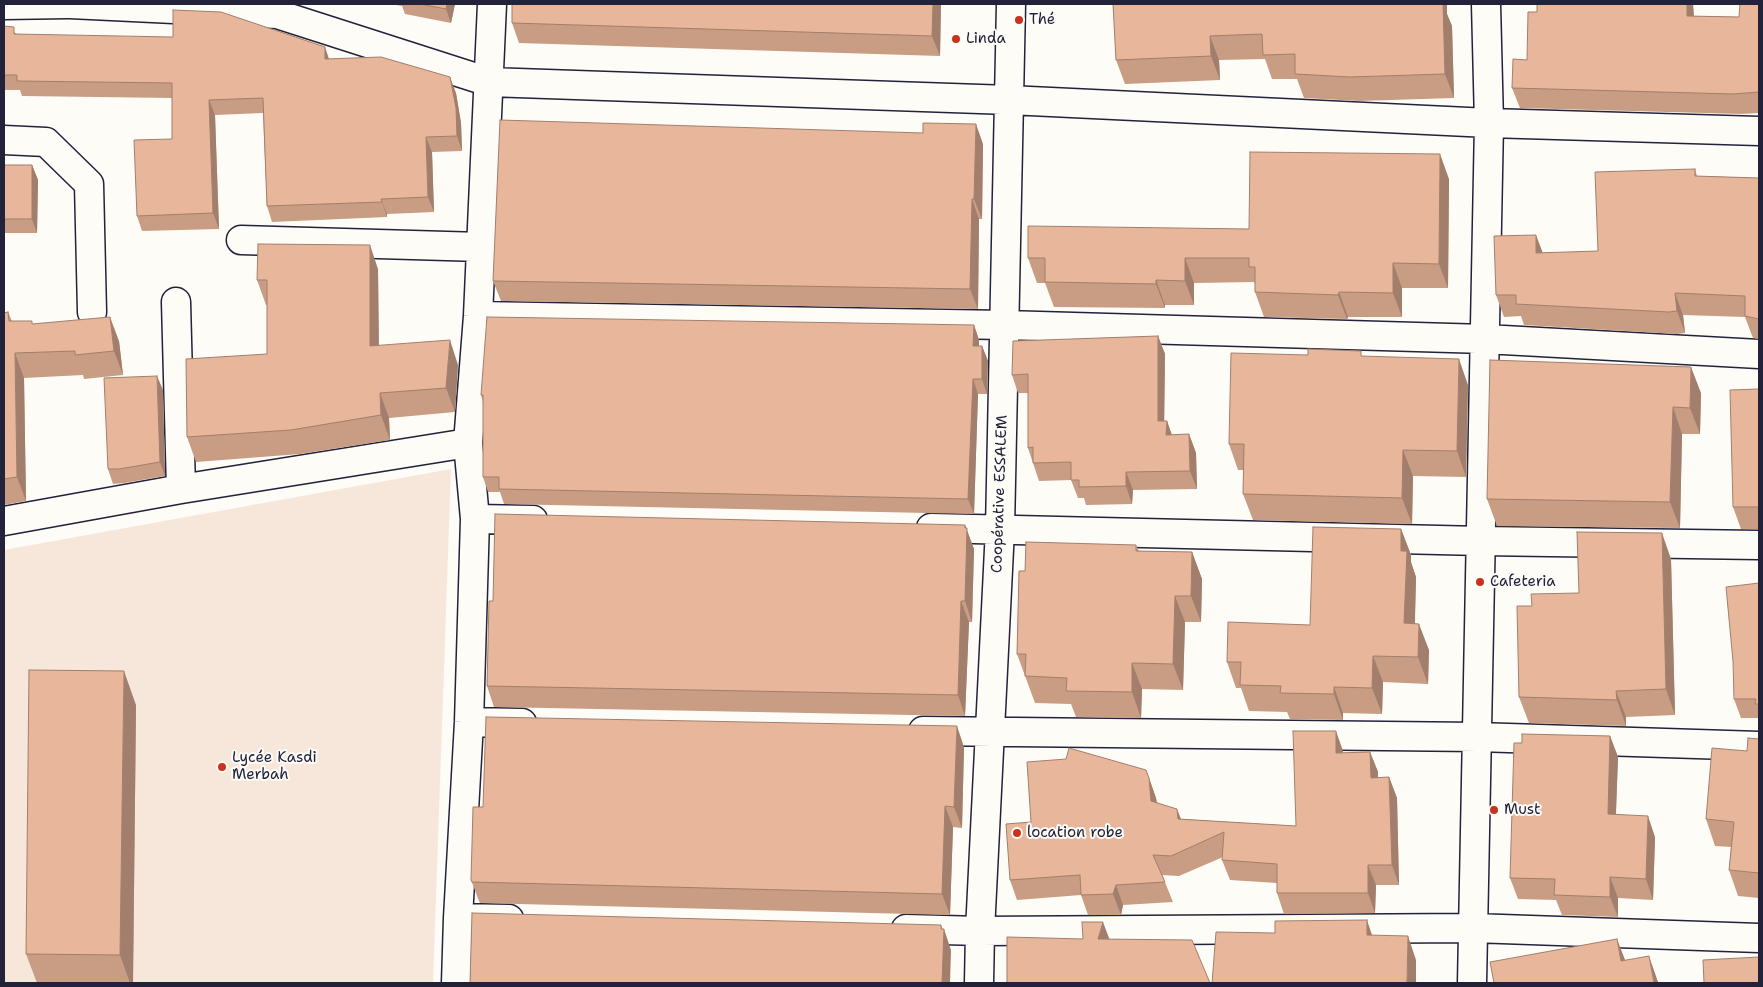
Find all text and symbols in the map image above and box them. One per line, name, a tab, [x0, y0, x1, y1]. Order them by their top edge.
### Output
place label: Thé	[1029, 11, 1055, 29]
marker: Thé	[1013, 14, 1025, 26]
place label: Linda	[966, 30, 1006, 48]
marker: Linda	[950, 33, 962, 45]
street label: Coopérative ESSALEM	[988, 415, 1012, 573]
place label: Cafeteria	[1490, 573, 1556, 591]
marker: Cafeteria	[1474, 576, 1486, 588]
place label: Lycée Kasdi Merbah	[232, 749, 317, 784]
marker: Lycée Kasdi Merbah	[216, 761, 228, 773]
place label: Must	[1504, 801, 1540, 819]
marker: Must	[1488, 804, 1500, 816]
place label: location robe	[1027, 824, 1123, 842]
marker: location robe	[1011, 827, 1023, 839]

